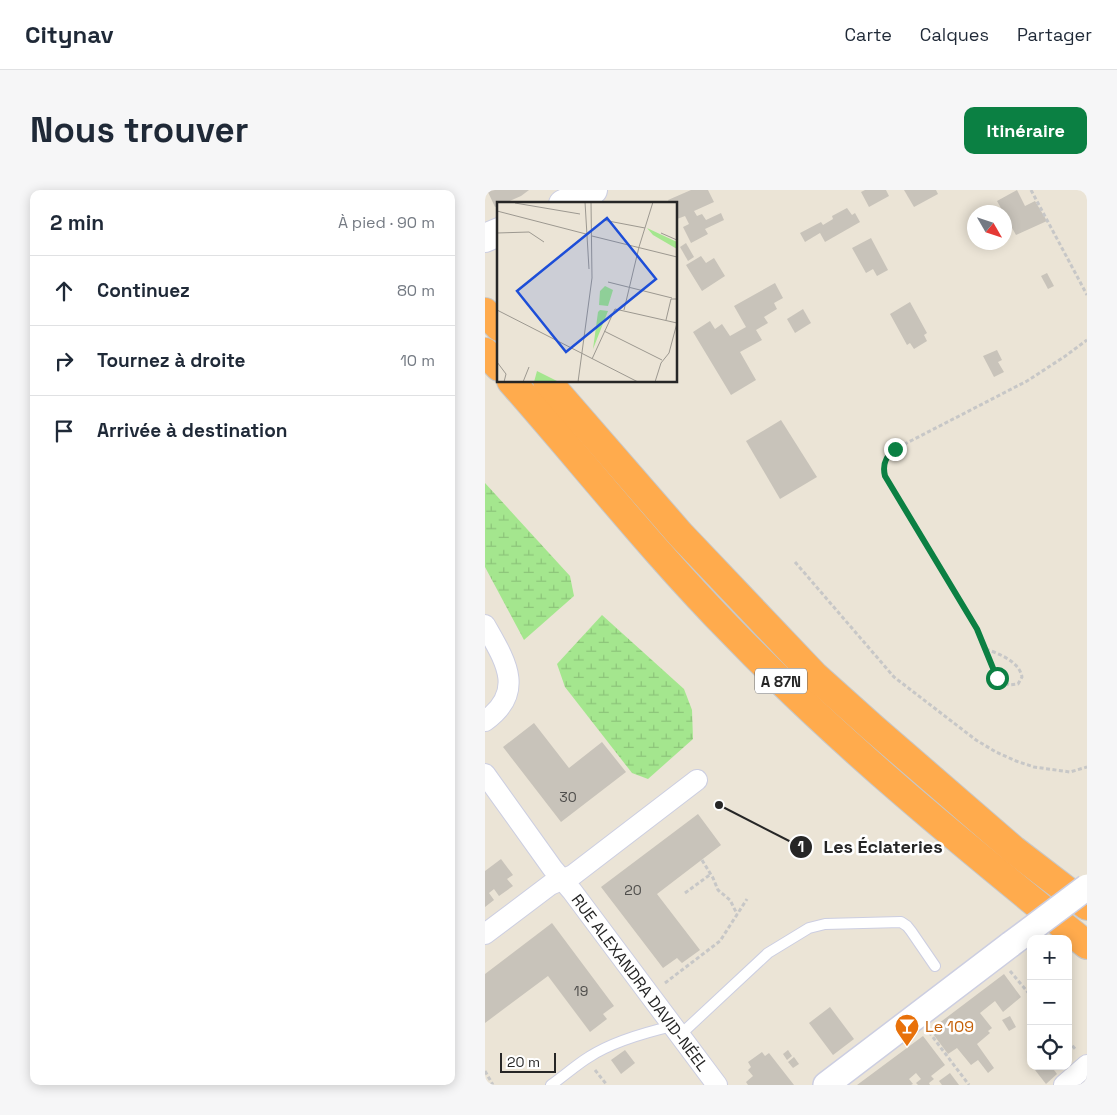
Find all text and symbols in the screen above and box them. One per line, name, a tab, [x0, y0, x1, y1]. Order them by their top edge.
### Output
text: Citynav	[25, 19, 114, 50]
text: Carte	[845, 23, 892, 46]
text: Calques	[920, 23, 989, 46]
text: Partager	[1017, 23, 1092, 46]
button: Itinéraire	[964, 107, 1087, 154]
text: Nous trouver	[30, 108, 249, 152]
inset map	[497, 202, 677, 382]
north arrow	[967, 205, 1012, 250]
text: 2 min	[50, 209, 104, 236]
text: À pied · 90 m	[338, 212, 435, 233]
icon: ahead	[50, 277, 78, 305]
text: Continuez	[97, 278, 190, 303]
text: 80 m	[397, 280, 435, 301]
icon: right	[50, 347, 78, 375]
text: Tournez à droite	[97, 348, 246, 373]
text: 10 m	[400, 350, 435, 371]
icon: arrive	[50, 417, 78, 445]
text: Arrivée à destination	[97, 418, 287, 443]
route end	[884, 438, 907, 461]
route start	[986, 667, 1009, 690]
road number: A 87N	[755, 668, 807, 694]
house number: 30	[559, 788, 577, 806]
callout: Les Éclateries	[788, 831, 952, 864]
text: Les Éclateries	[823, 835, 943, 858]
text: 1	[798, 837, 804, 856]
house number: 20	[624, 881, 642, 899]
street label: RUE ALEXANDRA DAVID-NÉEL	[567, 890, 714, 1075]
map controls	[1027, 935, 1072, 1070]
button: +	[1027, 935, 1072, 980]
button: −	[1027, 980, 1072, 1025]
house number: 19	[574, 982, 588, 1000]
bar icon: Le 109	[894, 1013, 920, 1047]
place label: Le 109	[925, 1016, 974, 1037]
button: locate	[1027, 1025, 1072, 1070]
scale bar	[500, 1050, 556, 1073]
text: 20 m	[507, 1053, 540, 1071]

